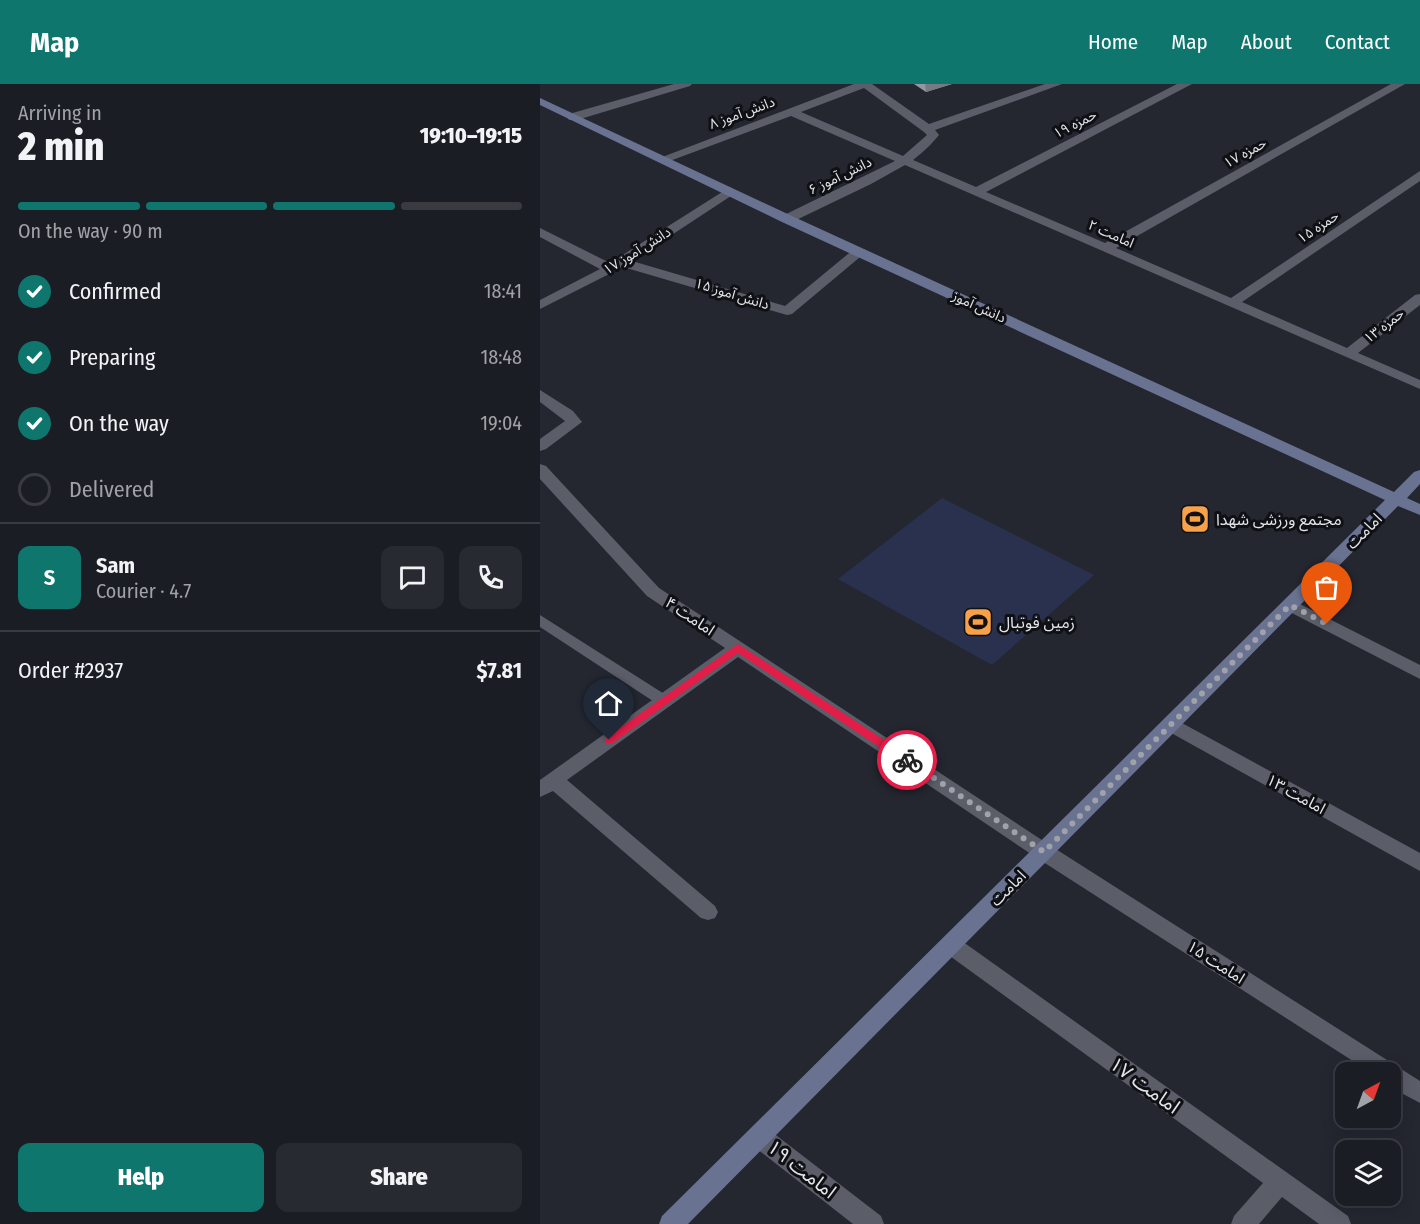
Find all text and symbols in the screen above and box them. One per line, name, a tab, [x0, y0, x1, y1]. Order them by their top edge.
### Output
text: Map	[30, 26, 79, 59]
text: Home	[1088, 29, 1138, 55]
text: Map	[1171, 29, 1208, 55]
text: About	[1241, 29, 1292, 55]
text: Contact	[1325, 29, 1390, 55]
street label: دانش آموز ۸	[707, 93, 777, 133]
text: Arriving in	[18, 101, 102, 125]
street label: حمزه ۱۹	[1051, 106, 1099, 142]
text: 19:10–19:15	[420, 122, 522, 149]
text: 2 min	[18, 124, 104, 170]
street label: حمزه ۱۷	[1221, 134, 1269, 172]
street label: دانش آموز ۶	[805, 153, 875, 199]
street label: حمزه ۱۵	[1294, 207, 1342, 247]
street label: امامت ۲	[1085, 216, 1137, 252]
text: On the way · 90 m	[18, 219, 163, 243]
street label: دانش آموز ۱۷	[600, 223, 674, 278]
icon: check	[18, 275, 51, 308]
street label: دانش آموز ۱۵	[693, 275, 771, 313]
text: Confirmed	[69, 278, 162, 305]
text: 18:41	[484, 279, 522, 303]
street label: دانش آموز	[949, 287, 1009, 327]
street label: حمزه ۱۳	[1361, 305, 1407, 347]
icon: check	[18, 341, 51, 374]
text: Preparing	[69, 344, 155, 371]
text: 18:48	[480, 345, 522, 369]
icon: check	[18, 407, 51, 440]
text: On the way	[69, 410, 169, 437]
text: 19:04	[480, 411, 522, 435]
text: Delivered	[69, 476, 154, 503]
sports icon: مجتمع ورزشی شهدا	[1179, 503, 1211, 535]
street label: امامت	[1342, 509, 1386, 553]
place label: مجتمع ورزشی شهدا	[1216, 510, 1342, 532]
button: chat	[381, 546, 444, 609]
button: phone	[459, 546, 522, 609]
text: Sam	[96, 552, 135, 579]
pin	[1301, 562, 1352, 624]
text: S	[44, 564, 55, 591]
icon: bag	[1310, 571, 1343, 604]
text: Courier · 4.7	[96, 579, 191, 603]
street label: امامت ۴	[662, 593, 718, 639]
sports icon: زمین فوتبال	[962, 606, 994, 638]
place label: زمین فوتبال	[999, 613, 1075, 633]
text: Order #2937	[18, 657, 123, 684]
text: $7.81	[477, 657, 522, 684]
pin	[583, 678, 634, 740]
icon: home	[592, 687, 625, 720]
courier	[877, 730, 937, 790]
icon: bike	[891, 744, 924, 777]
street label: امامت ۱۳	[1263, 770, 1329, 818]
street label: امامت	[986, 866, 1030, 910]
street label: امامت ۱۵	[1184, 936, 1248, 988]
street label: امامت ۱۷	[1105, 1051, 1185, 1119]
north arrow	[1335, 1062, 1401, 1128]
map controls	[1335, 1062, 1401, 1206]
street label: امامت ۱۹	[763, 1135, 841, 1203]
button: layers	[1335, 1140, 1401, 1206]
button: Help	[18, 1143, 264, 1212]
button: Share	[276, 1143, 522, 1212]

